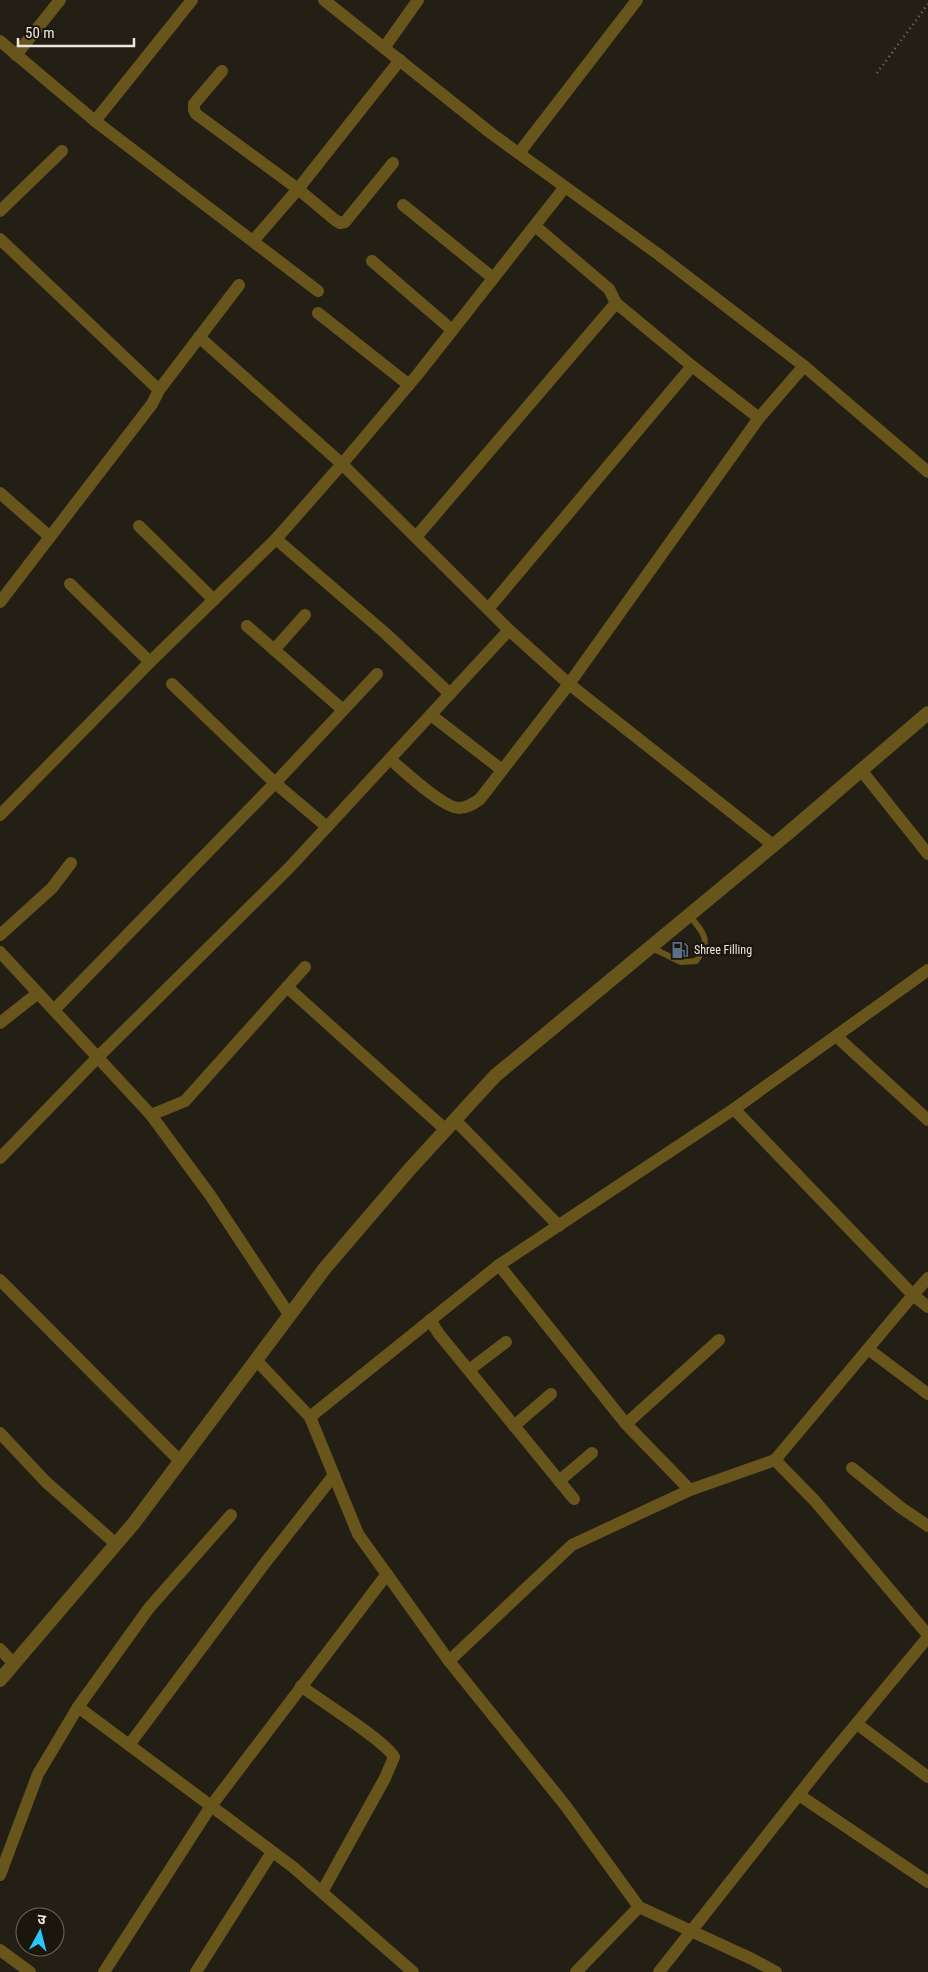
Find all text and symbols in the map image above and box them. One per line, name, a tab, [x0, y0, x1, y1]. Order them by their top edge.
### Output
scale bar	[18, 15, 134, 47]
text: 50 m	[25, 24, 55, 42]
fuel station icon: Shree Filling	[670, 940, 690, 960]
place label: Shree Filling	[694, 943, 752, 957]
north arrow	[15, 1907, 65, 1957]
text: उ	[37, 1911, 47, 1928]

